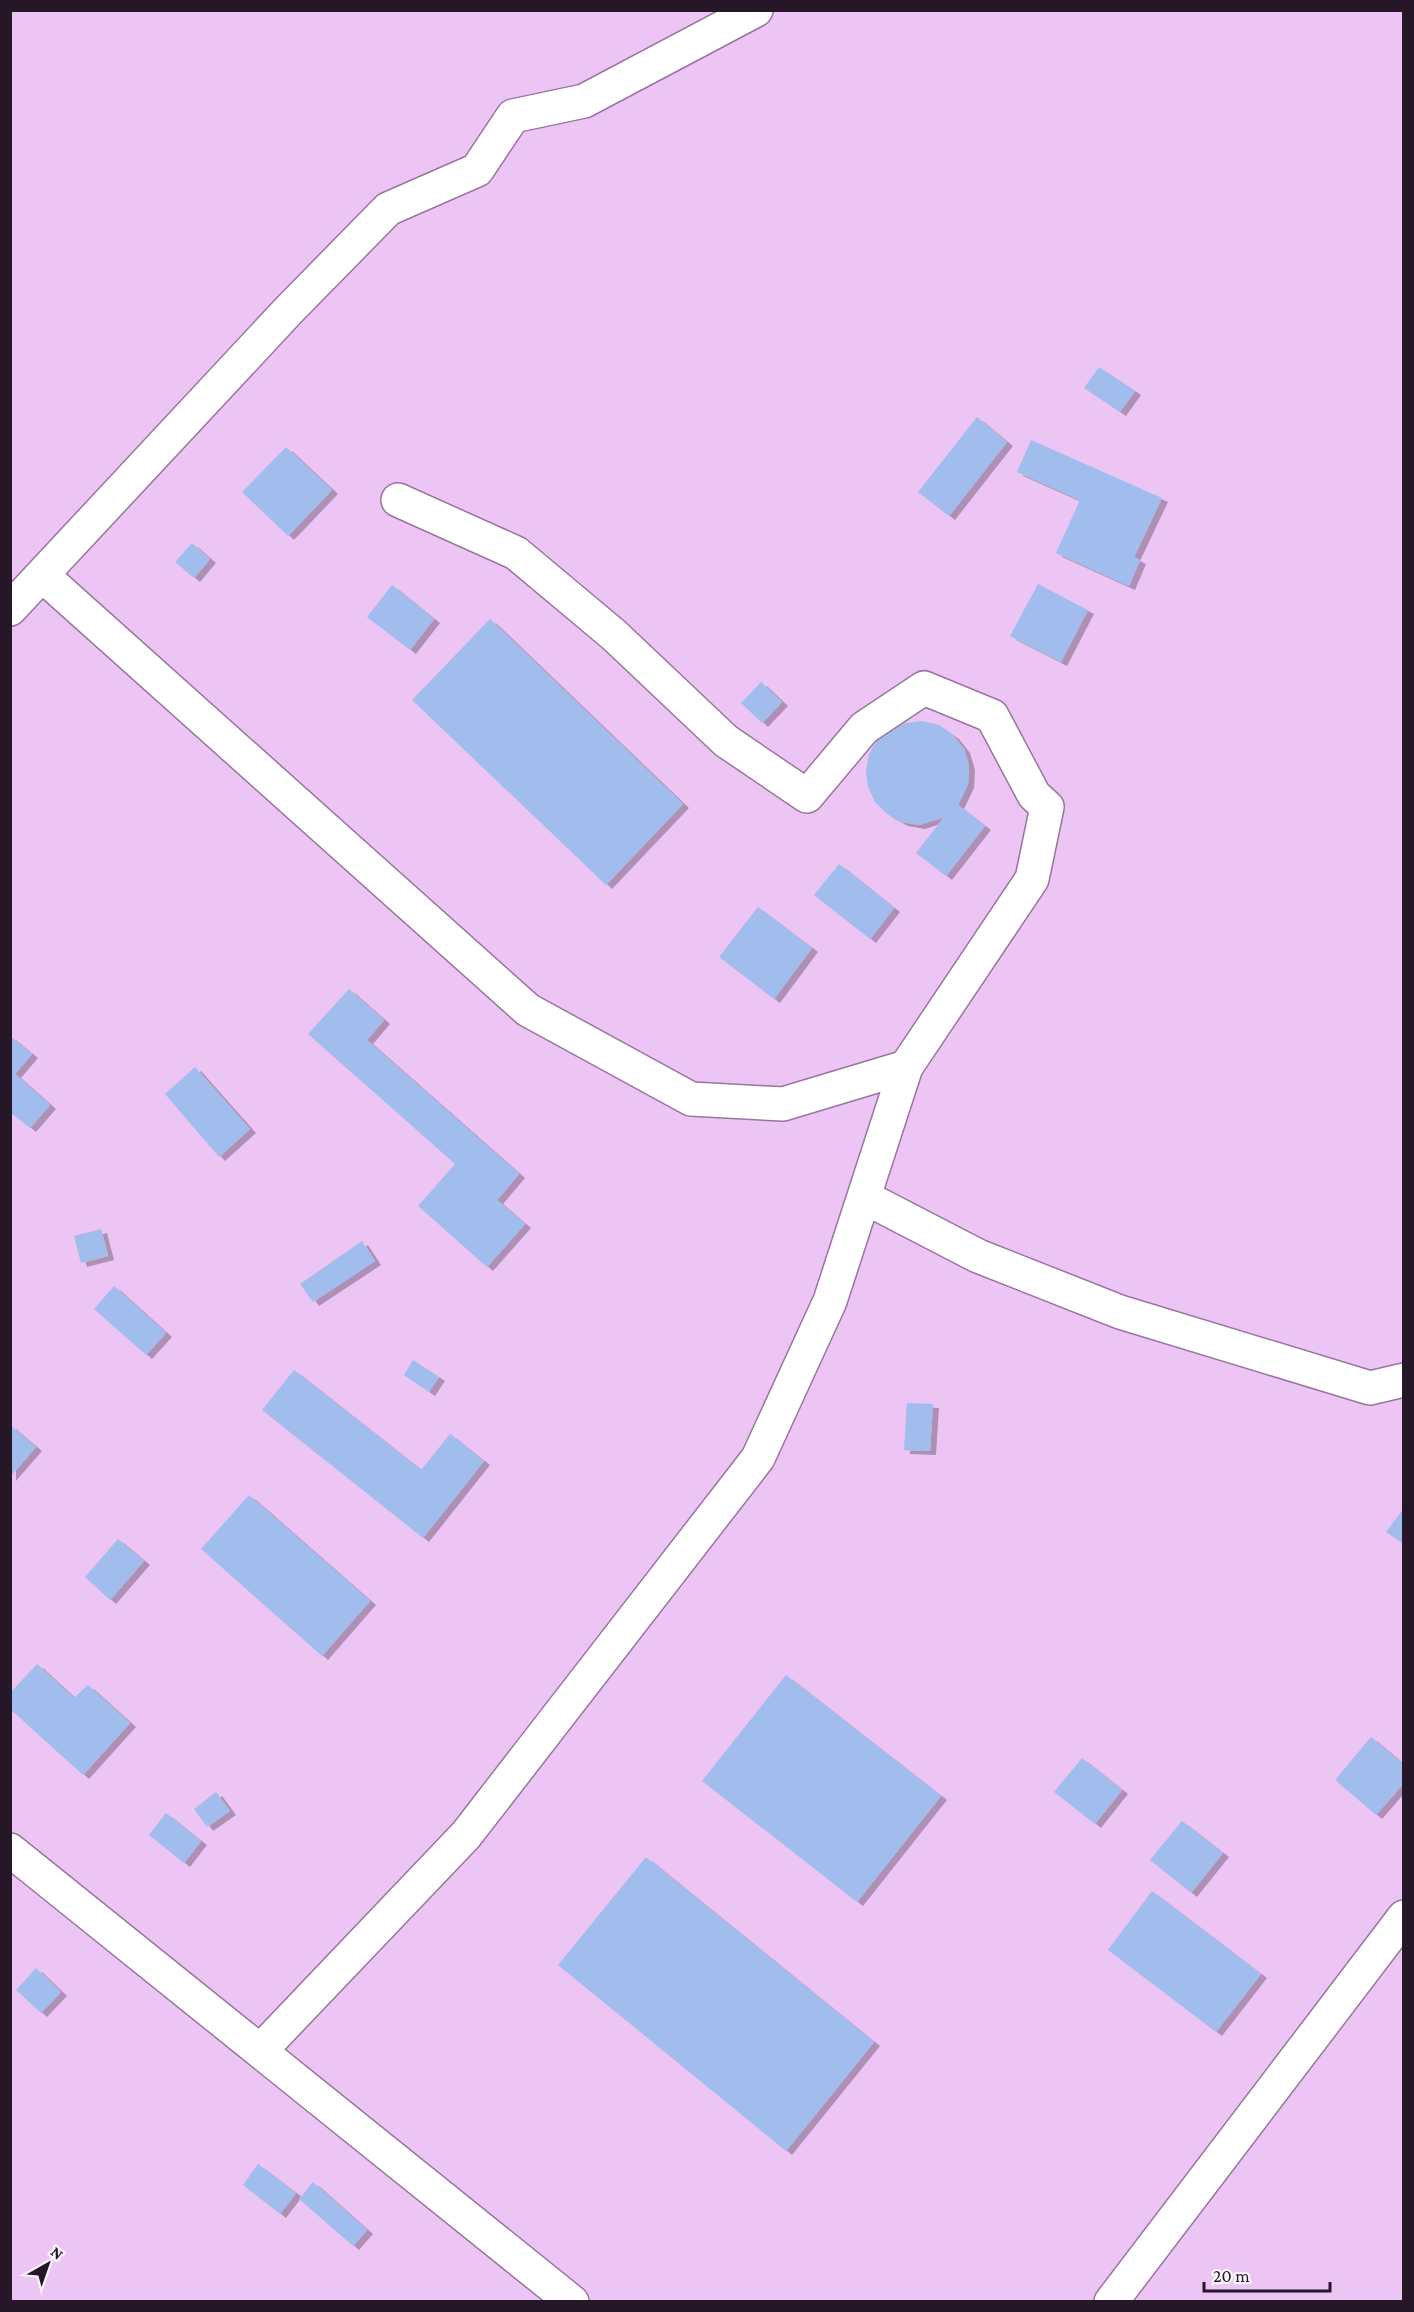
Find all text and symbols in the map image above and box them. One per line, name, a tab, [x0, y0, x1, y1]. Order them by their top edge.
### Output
north arrow	[18, 2234, 78, 2294]
text: N	[48, 2243, 67, 2263]
scale bar	[1204, 2255, 1330, 2293]
text: 20 m	[1213, 2266, 1250, 2286]

